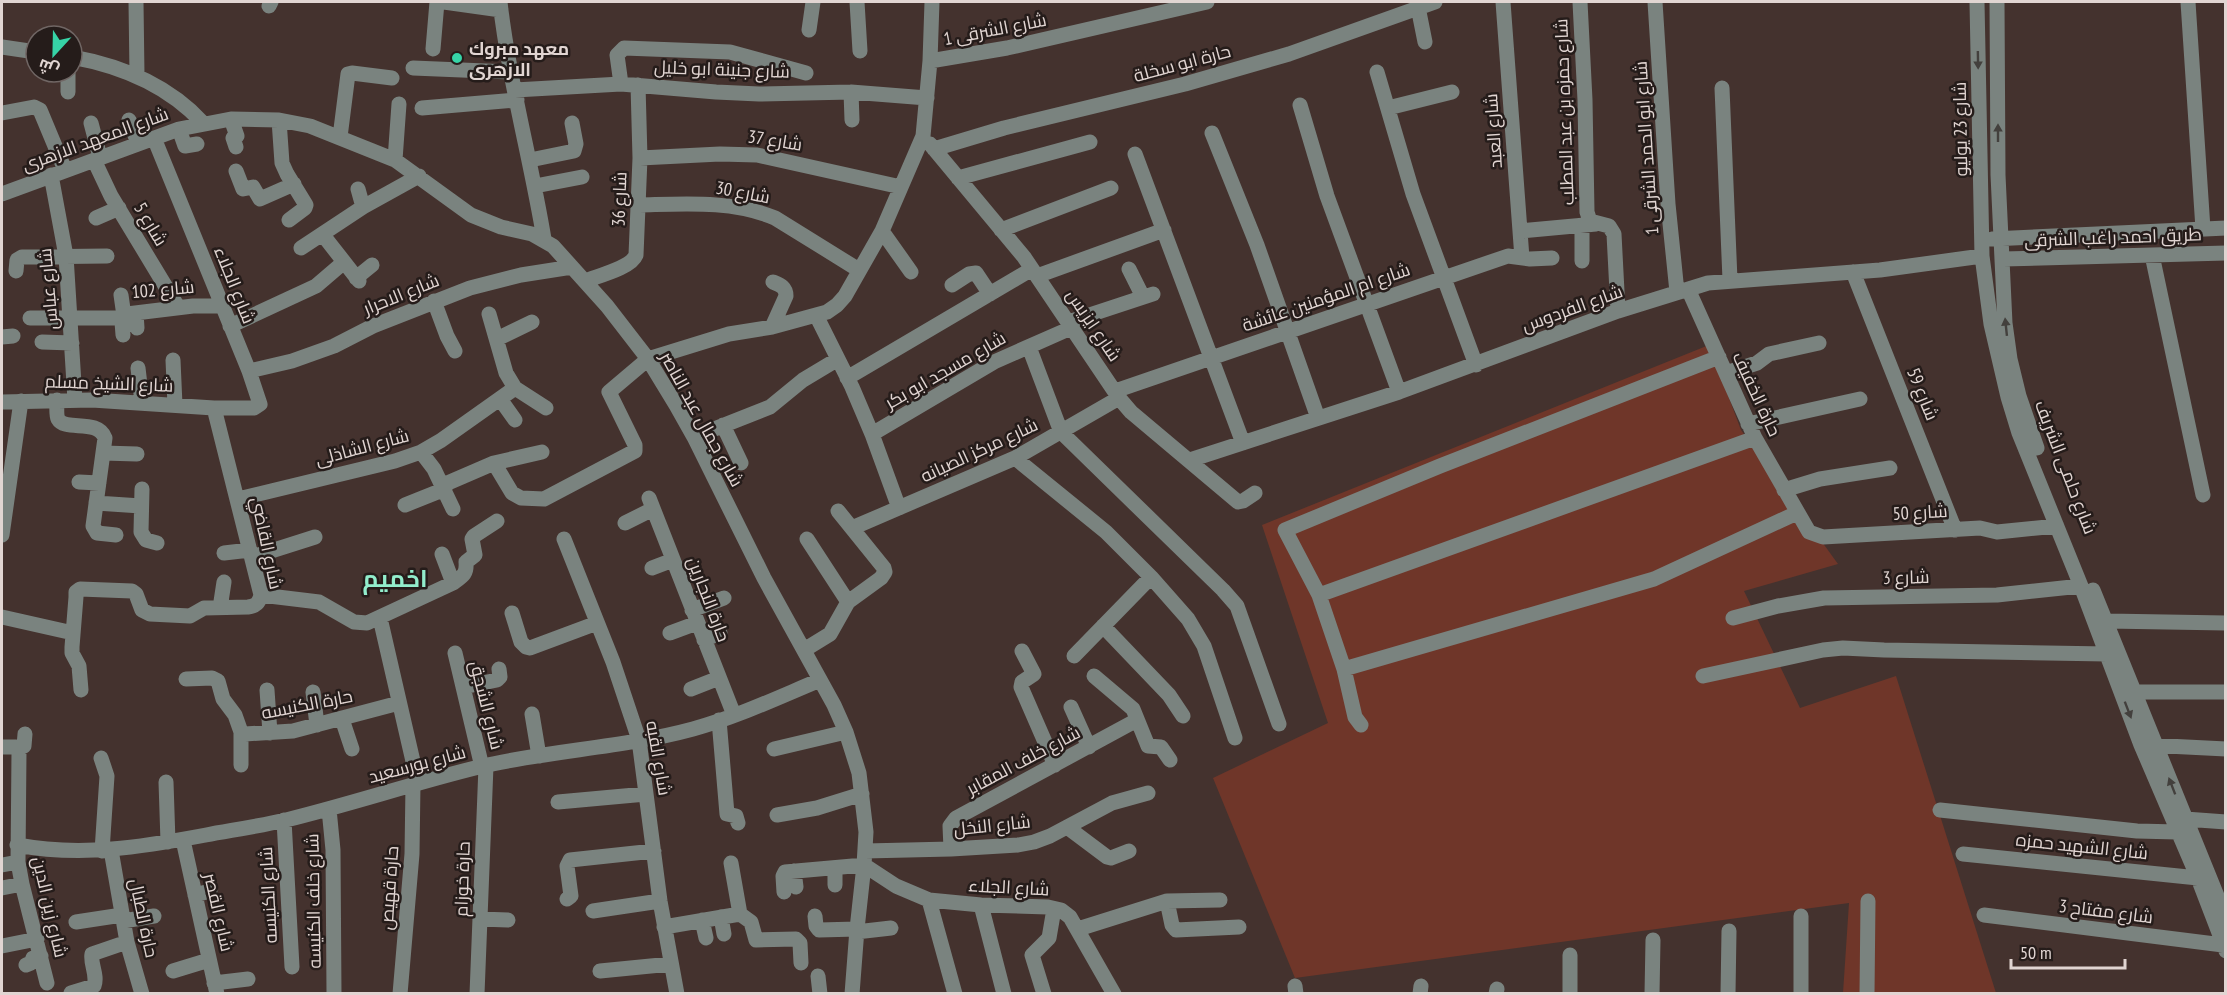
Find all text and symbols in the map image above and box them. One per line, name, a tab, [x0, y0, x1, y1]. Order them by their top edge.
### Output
street label: شارع الشرقى 1	[942, 8, 1049, 51]
street label: شارع حمزه بن عبد المطلب	[1549, 18, 1580, 206]
north arrow	[24, 24, 84, 84]
place label: معهد مبروك الازهرى	[469, 37, 569, 81]
street label: حارة ابو سخلة	[1131, 39, 1233, 87]
one-way arrow	[1973, 50, 1983, 69]
marker: معهد مبروك الازهرى	[450, 51, 464, 65]
text: ش	[35, 55, 62, 81]
street label: شارع جنينة ابو خليل	[654, 55, 790, 84]
street label: شارع ابو الحمد الشرقى 1	[1628, 60, 1665, 236]
street label: شارع 23 يوليو	[1948, 82, 1973, 176]
street label: شارع العبد	[1479, 93, 1508, 169]
street label: شارع المعهد الازهرى	[19, 102, 172, 177]
one-way arrow	[1993, 123, 2003, 142]
street label: شارع 37	[746, 124, 804, 157]
street label: شارع 36	[607, 171, 632, 227]
street label: شارع 30	[714, 175, 772, 210]
street label: شارع 5	[128, 198, 173, 250]
street label: طريق احمد راغب الشرقى	[2024, 222, 2202, 253]
street label: شارع الجلاء	[208, 243, 261, 327]
street label: شارع عباس	[33, 247, 64, 331]
street label: شارع ام المؤمنين عائشة	[1239, 257, 1413, 337]
street label: شارع الاحرار	[359, 268, 443, 321]
street label: شارع 102	[131, 275, 195, 304]
street label: شارع الفردوس	[1518, 279, 1626, 338]
street label: شارع ايزيس	[1061, 284, 1127, 366]
one-way arrow	[2001, 318, 2011, 337]
street label: شارع مسجد ابو بكر	[880, 326, 1010, 415]
street label: شارع جمال عبد الناصر	[654, 346, 749, 491]
street label: حارة الخفيف	[1727, 348, 1787, 440]
street label: شارع 59	[1901, 364, 1944, 424]
street label: شارع الشيخ مسلم	[44, 369, 174, 398]
street label: شارع حلمى الشريف	[2029, 397, 2102, 538]
street label: شارع مركز الصيانه	[917, 413, 1042, 488]
street label: شارع الشاذلى	[313, 423, 412, 472]
street label: شارع القاضي	[244, 495, 288, 592]
street label: شارع 50	[1892, 499, 1948, 526]
street label: حارة النجارين	[682, 553, 736, 645]
district label: اخميم	[363, 563, 427, 595]
street label: شارع 3	[1882, 565, 1930, 590]
street label: شارع الشجق	[464, 658, 509, 752]
street label: حارة الكنيسه	[259, 684, 355, 724]
one-way arrow	[2124, 701, 2134, 719]
street label: شارع القبه	[640, 719, 677, 797]
street label: شارع خلف المقابر	[961, 720, 1084, 801]
street label: شارع بورسعيد	[366, 740, 468, 789]
one-way arrow	[2167, 777, 2176, 795]
street label: شارع النخل	[952, 810, 1032, 841]
street label: شارع الشهيد حمزه	[2015, 828, 2149, 865]
street label: شارع خلف الكنيسه	[300, 833, 327, 969]
street label: حارة خوزام	[449, 841, 476, 917]
street label: حارة قهيص	[375, 845, 403, 931]
street label: شارع الكنيسه	[254, 846, 283, 944]
street label: شارع زين الدين	[26, 854, 73, 960]
street label: شارع القصر	[198, 869, 239, 954]
street label: شارع الجلاء	[968, 873, 1050, 902]
street label: حارة الطبال	[124, 876, 164, 960]
street label: شارع مفتاح 3	[2057, 894, 2154, 929]
scale bar	[2011, 932, 2125, 970]
text: 50 m	[2020, 941, 2052, 964]

